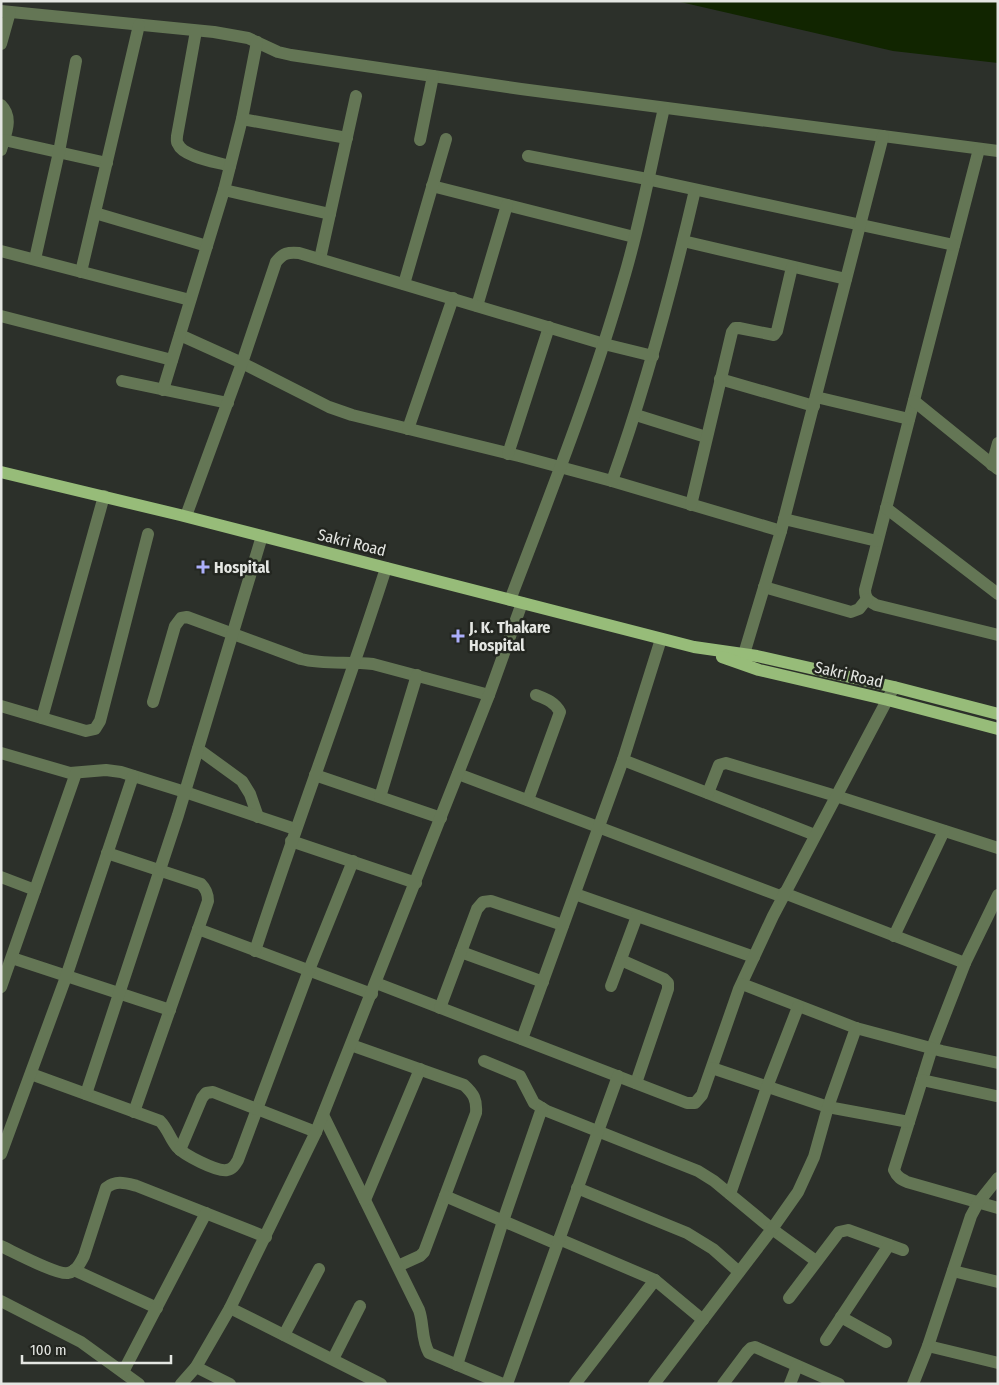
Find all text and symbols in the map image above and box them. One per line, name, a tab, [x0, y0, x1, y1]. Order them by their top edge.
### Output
street label: Sakri Road	[316, 525, 388, 560]
place label: Hospital	[214, 558, 270, 577]
marker: Hospital	[196, 560, 210, 574]
place label: J. K. Thakare Hospital	[468, 618, 550, 655]
marker: J. K. Thakare Hospital	[451, 629, 465, 643]
street label: Sakri Road	[813, 657, 885, 692]
scale bar	[22, 1332, 171, 1364]
text: 100 m	[30, 1341, 67, 1359]

